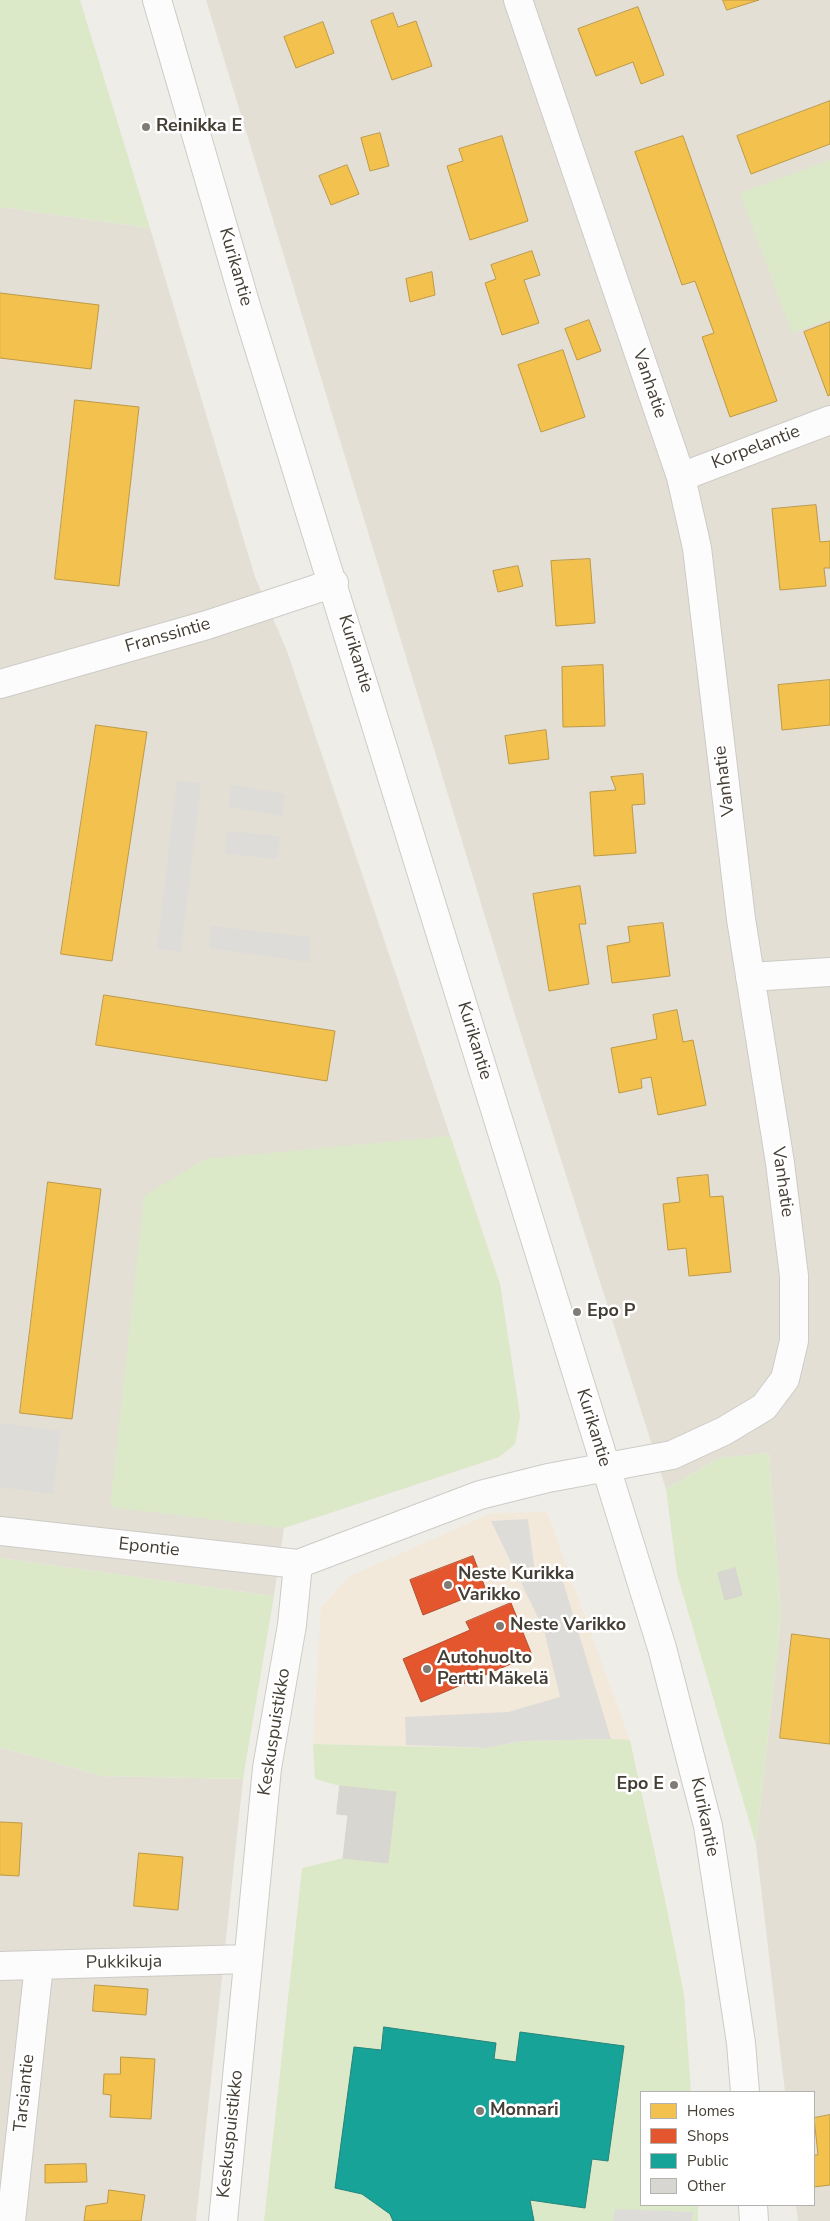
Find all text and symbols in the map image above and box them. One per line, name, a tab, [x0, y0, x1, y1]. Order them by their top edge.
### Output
place label: Reinikka E	[156, 116, 242, 138]
marker: Reinikka E	[140, 121, 152, 133]
street label: Kurikantie	[214, 225, 256, 309]
street label: Vanhatie	[627, 347, 671, 421]
street label: Korpelantie	[709, 421, 803, 475]
street label: Kurikantie	[333, 612, 377, 696]
street label: Franssintie	[123, 614, 213, 658]
street label: Vanhatie	[710, 744, 740, 818]
street label: Kurikantie	[452, 999, 496, 1083]
street label: Vanhatie	[766, 1145, 798, 1219]
place label: Epo P	[587, 1301, 636, 1323]
marker: Epo P	[571, 1306, 583, 1318]
street label: Kurikantie	[571, 1386, 615, 1470]
street label: Epontie	[117, 1534, 181, 1562]
place label: Neste Kurikka Varikko	[458, 1564, 574, 1606]
marker: Neste Kurikka Varikko	[442, 1579, 454, 1591]
place label: Neste Varikko	[510, 1615, 626, 1637]
marker: Neste Varikko	[494, 1620, 506, 1632]
place label: Autohuolto Pertti Mäkelä	[437, 1648, 549, 1690]
marker: Autohuolto Pertti Mäkelä	[421, 1663, 433, 1675]
street label: Keskuspuistikko	[254, 1667, 296, 1797]
place label: Epo E	[616, 1774, 664, 1796]
street label: Kurikantie	[685, 1775, 723, 1859]
marker: Epo E	[668, 1779, 680, 1791]
street label: Pukkikuja	[86, 1952, 162, 1974]
street label: Tarsiantie	[10, 2053, 40, 2133]
street label: Keskuspuistikko	[214, 2069, 248, 2199]
legend	[640, 2091, 815, 2206]
place label: Monnari	[490, 2100, 559, 2122]
text: Homes	[687, 2101, 735, 2121]
marker: Monnari	[474, 2105, 486, 2117]
text: Shops	[687, 2126, 729, 2146]
text: Public	[687, 2151, 728, 2171]
text: Other	[687, 2176, 726, 2196]

